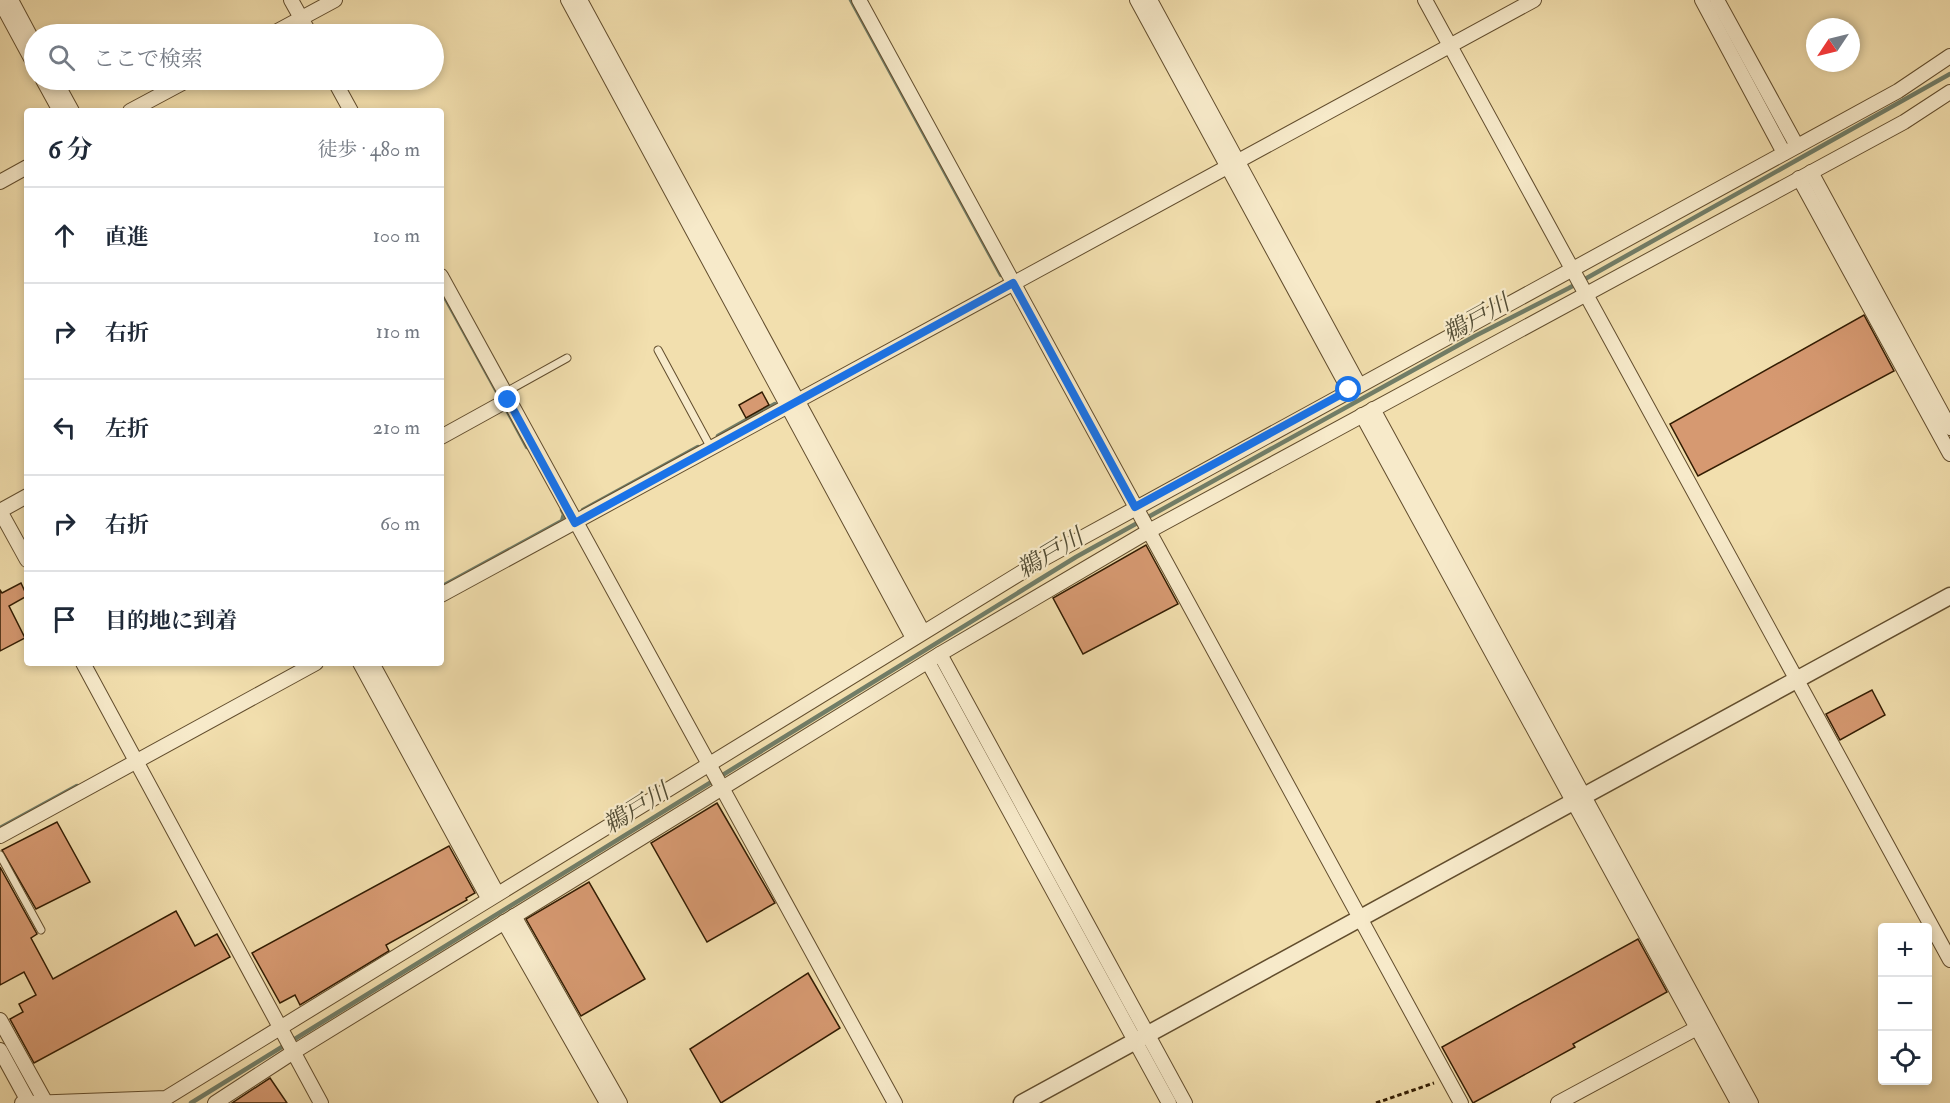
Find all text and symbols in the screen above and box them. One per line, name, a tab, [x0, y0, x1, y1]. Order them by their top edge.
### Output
north arrow	[1806, 18, 1860, 72]
search box	[24, 24, 444, 90]
icon: search	[45, 41, 78, 74]
text: ここで検索	[93, 45, 203, 73]
text: 6 分	[48, 134, 93, 166]
text: 徒歩 · 480 m	[318, 137, 420, 162]
icon: ahead	[48, 219, 81, 252]
text: 直進	[105, 223, 149, 251]
text: 100 m	[373, 223, 420, 248]
water label: 鵜戸川	[1437, 286, 1518, 349]
icon: right	[48, 315, 81, 348]
text: 右折	[105, 319, 149, 347]
text: 110 m	[376, 319, 420, 344]
route start	[1335, 376, 1361, 402]
route end	[494, 386, 520, 412]
icon: left	[48, 411, 81, 444]
text: 左折	[105, 415, 149, 443]
text: 210 m	[373, 415, 420, 440]
icon: right	[48, 507, 81, 540]
text: 右折	[105, 511, 149, 539]
text: 60 m	[380, 511, 420, 536]
water label: 鵜戸川	[1011, 520, 1092, 585]
icon: arrive	[48, 603, 81, 636]
text: 目的地に到着	[105, 607, 237, 635]
water label: 鵜戸川	[598, 775, 678, 841]
map controls	[1878, 923, 1932, 1085]
button: +	[1878, 923, 1932, 977]
button: −	[1878, 977, 1932, 1031]
button: locate	[1878, 1031, 1932, 1085]

